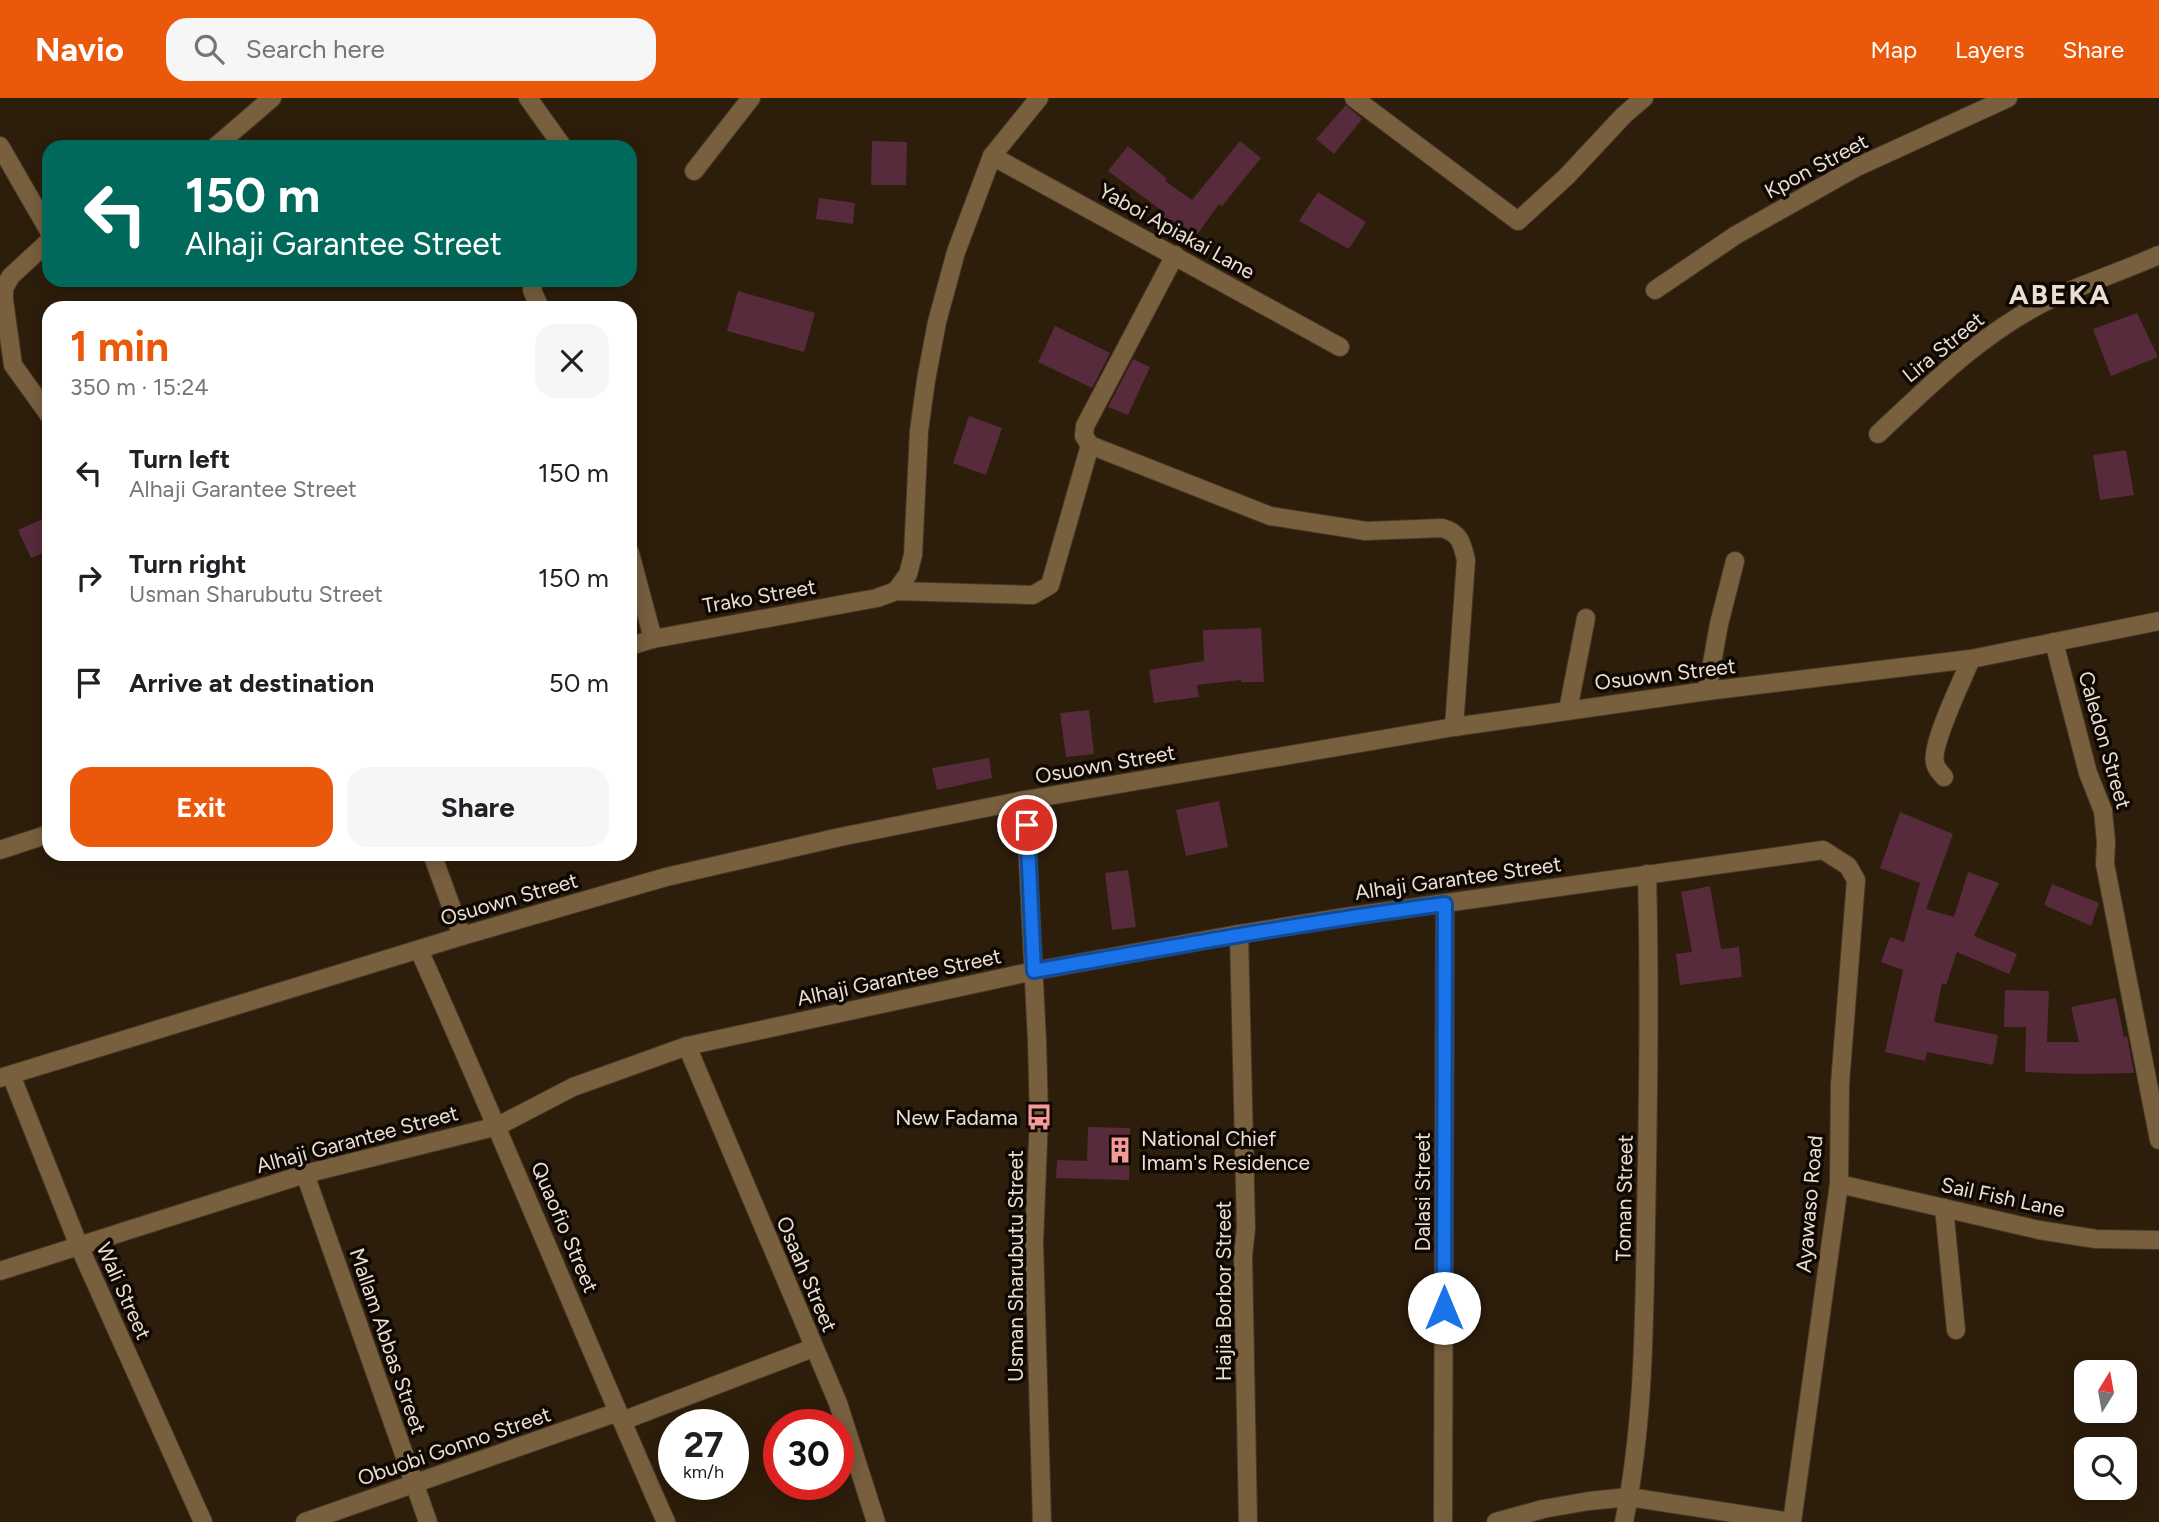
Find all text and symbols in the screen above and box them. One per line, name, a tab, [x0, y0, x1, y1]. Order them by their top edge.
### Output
search box	[166, 18, 656, 81]
text: Navio	[35, 30, 124, 69]
icon: search	[190, 30, 228, 68]
text: Search here	[246, 33, 385, 65]
text: Map	[1870, 35, 1917, 64]
text: Layers	[1955, 35, 2024, 64]
text: Share	[2062, 35, 2124, 64]
street label: Kpon Street	[1760, 128, 1872, 204]
text: 150 m	[185, 165, 320, 224]
icon: left	[70, 168, 161, 259]
street label: Yaboi Apiakai Lane	[1095, 178, 1259, 284]
text: Alhaji Garantee Street	[185, 225, 502, 263]
district label: ABEKA	[2009, 277, 2111, 311]
street label: Lira Street	[1897, 307, 1989, 387]
text: 1 min	[70, 321, 169, 372]
button: close	[535, 324, 609, 398]
text: 350 m · 15:24	[70, 373, 209, 401]
text: Turn left	[129, 443, 230, 475]
icon: left	[70, 454, 108, 492]
text: 150 m	[538, 457, 609, 489]
text: Alhaji Garantee Street	[129, 475, 357, 503]
text: Turn right	[129, 548, 246, 580]
icon: right	[70, 559, 108, 597]
text: 150 m	[538, 562, 609, 594]
street label: Trako Street	[700, 574, 818, 618]
text: Usman Sharubutu Street	[129, 580, 383, 608]
street label: Osuown Street	[1593, 653, 1737, 695]
icon: arrive	[70, 664, 108, 702]
text: Arrive at destination	[129, 667, 374, 699]
text: 50 m	[549, 667, 609, 699]
street label: Caledon Street	[2073, 668, 2137, 812]
street label: Osuown Street	[1033, 739, 1177, 789]
button: Exit	[70, 767, 333, 847]
button: Share	[347, 767, 609, 847]
pin	[997, 795, 1057, 855]
icon: arrive	[1008, 806, 1046, 844]
street label: Alhaji Garantee Street	[1353, 851, 1563, 905]
street label: Osuown Street	[437, 867, 581, 931]
street label: Alhaji Garantee Street	[795, 943, 1003, 1011]
street label: Alhaji Garantee Street	[253, 1100, 461, 1178]
bus stop icon: New Fadama	[1024, 1102, 1054, 1132]
place label: New Fadama	[895, 1105, 1018, 1130]
place label: National Chief Imam's Residence	[1141, 1126, 1310, 1175]
street label: Dalasi Street	[1410, 1132, 1435, 1252]
street label: Toman Street	[1610, 1134, 1638, 1262]
street label: Ayawaso Road	[1791, 1134, 1827, 1274]
building icon: National Chief Imam's Residence	[1105, 1135, 1135, 1165]
street label: Usman Sharubutu Street	[1003, 1150, 1028, 1382]
street label: Quaofio Street	[526, 1158, 604, 1296]
street label: Sail Fish Lane	[1939, 1172, 2067, 1222]
street label: Hajia Borbor Street	[1211, 1201, 1236, 1381]
street label: Osaah Street	[771, 1212, 843, 1336]
street label: Wali Street	[92, 1239, 156, 1343]
street label: Mallam Abbas Street	[344, 1245, 432, 1437]
position arrow	[1407, 1271, 1481, 1345]
north arrow	[2074, 1360, 2137, 1423]
map controls	[2074, 1360, 2137, 1500]
street label: Obuobi Gonno Street	[354, 1401, 554, 1491]
speed limit sign: 30	[763, 1409, 854, 1500]
text: 27	[684, 1424, 723, 1466]
button: search	[2074, 1437, 2137, 1500]
text: km/h	[683, 1461, 724, 1483]

